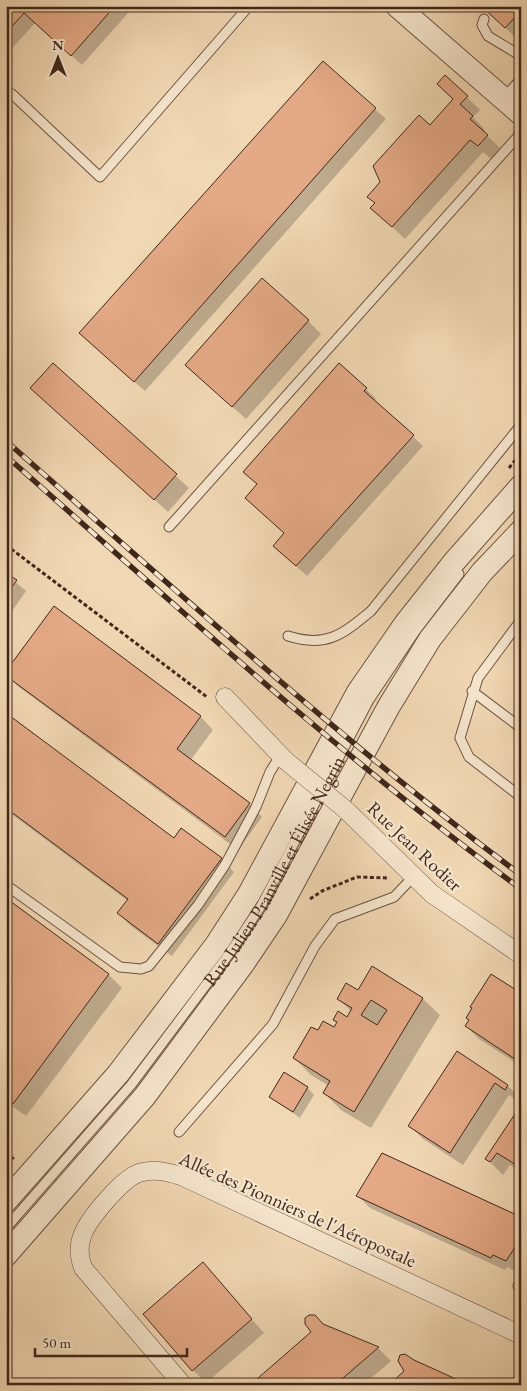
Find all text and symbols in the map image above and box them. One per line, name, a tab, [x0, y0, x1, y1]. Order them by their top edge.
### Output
north arrow	[32, 32, 82, 82]
text: N	[52, 36, 64, 54]
street label: Rue Julien Pranville et Élisée Negrin	[197, 752, 351, 991]
street label: Rue Jean Rodier	[362, 796, 468, 897]
street label: Allée des Pionniers de l'Aéropostale	[174, 1145, 420, 1273]
scale bar	[35, 1326, 188, 1358]
text: 50 m	[42, 1333, 71, 1352]

